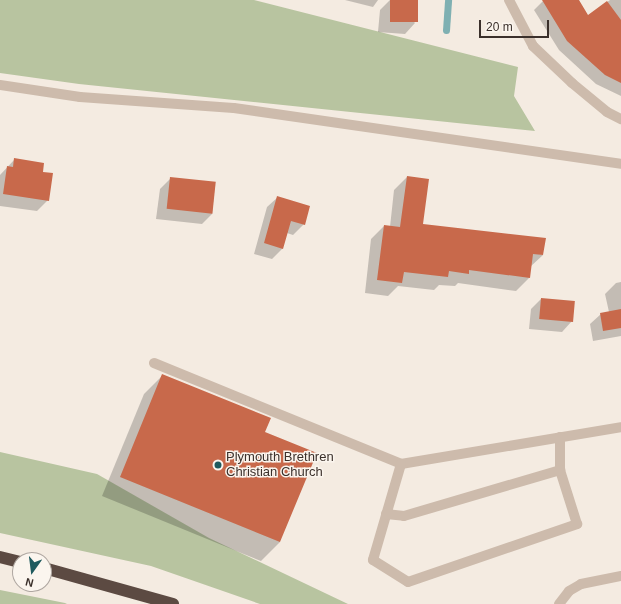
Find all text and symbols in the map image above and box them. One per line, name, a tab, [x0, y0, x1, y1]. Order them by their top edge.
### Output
scale bar	[481, 12, 551, 38]
text: 20 m	[486, 20, 513, 34]
place label: Plymouth Brethren Christian Church	[226, 450, 334, 481]
marker: Plymouth Brethren Christian Church	[213, 460, 223, 470]
north arrow	[12, 552, 52, 592]
text: N	[24, 576, 35, 589]

